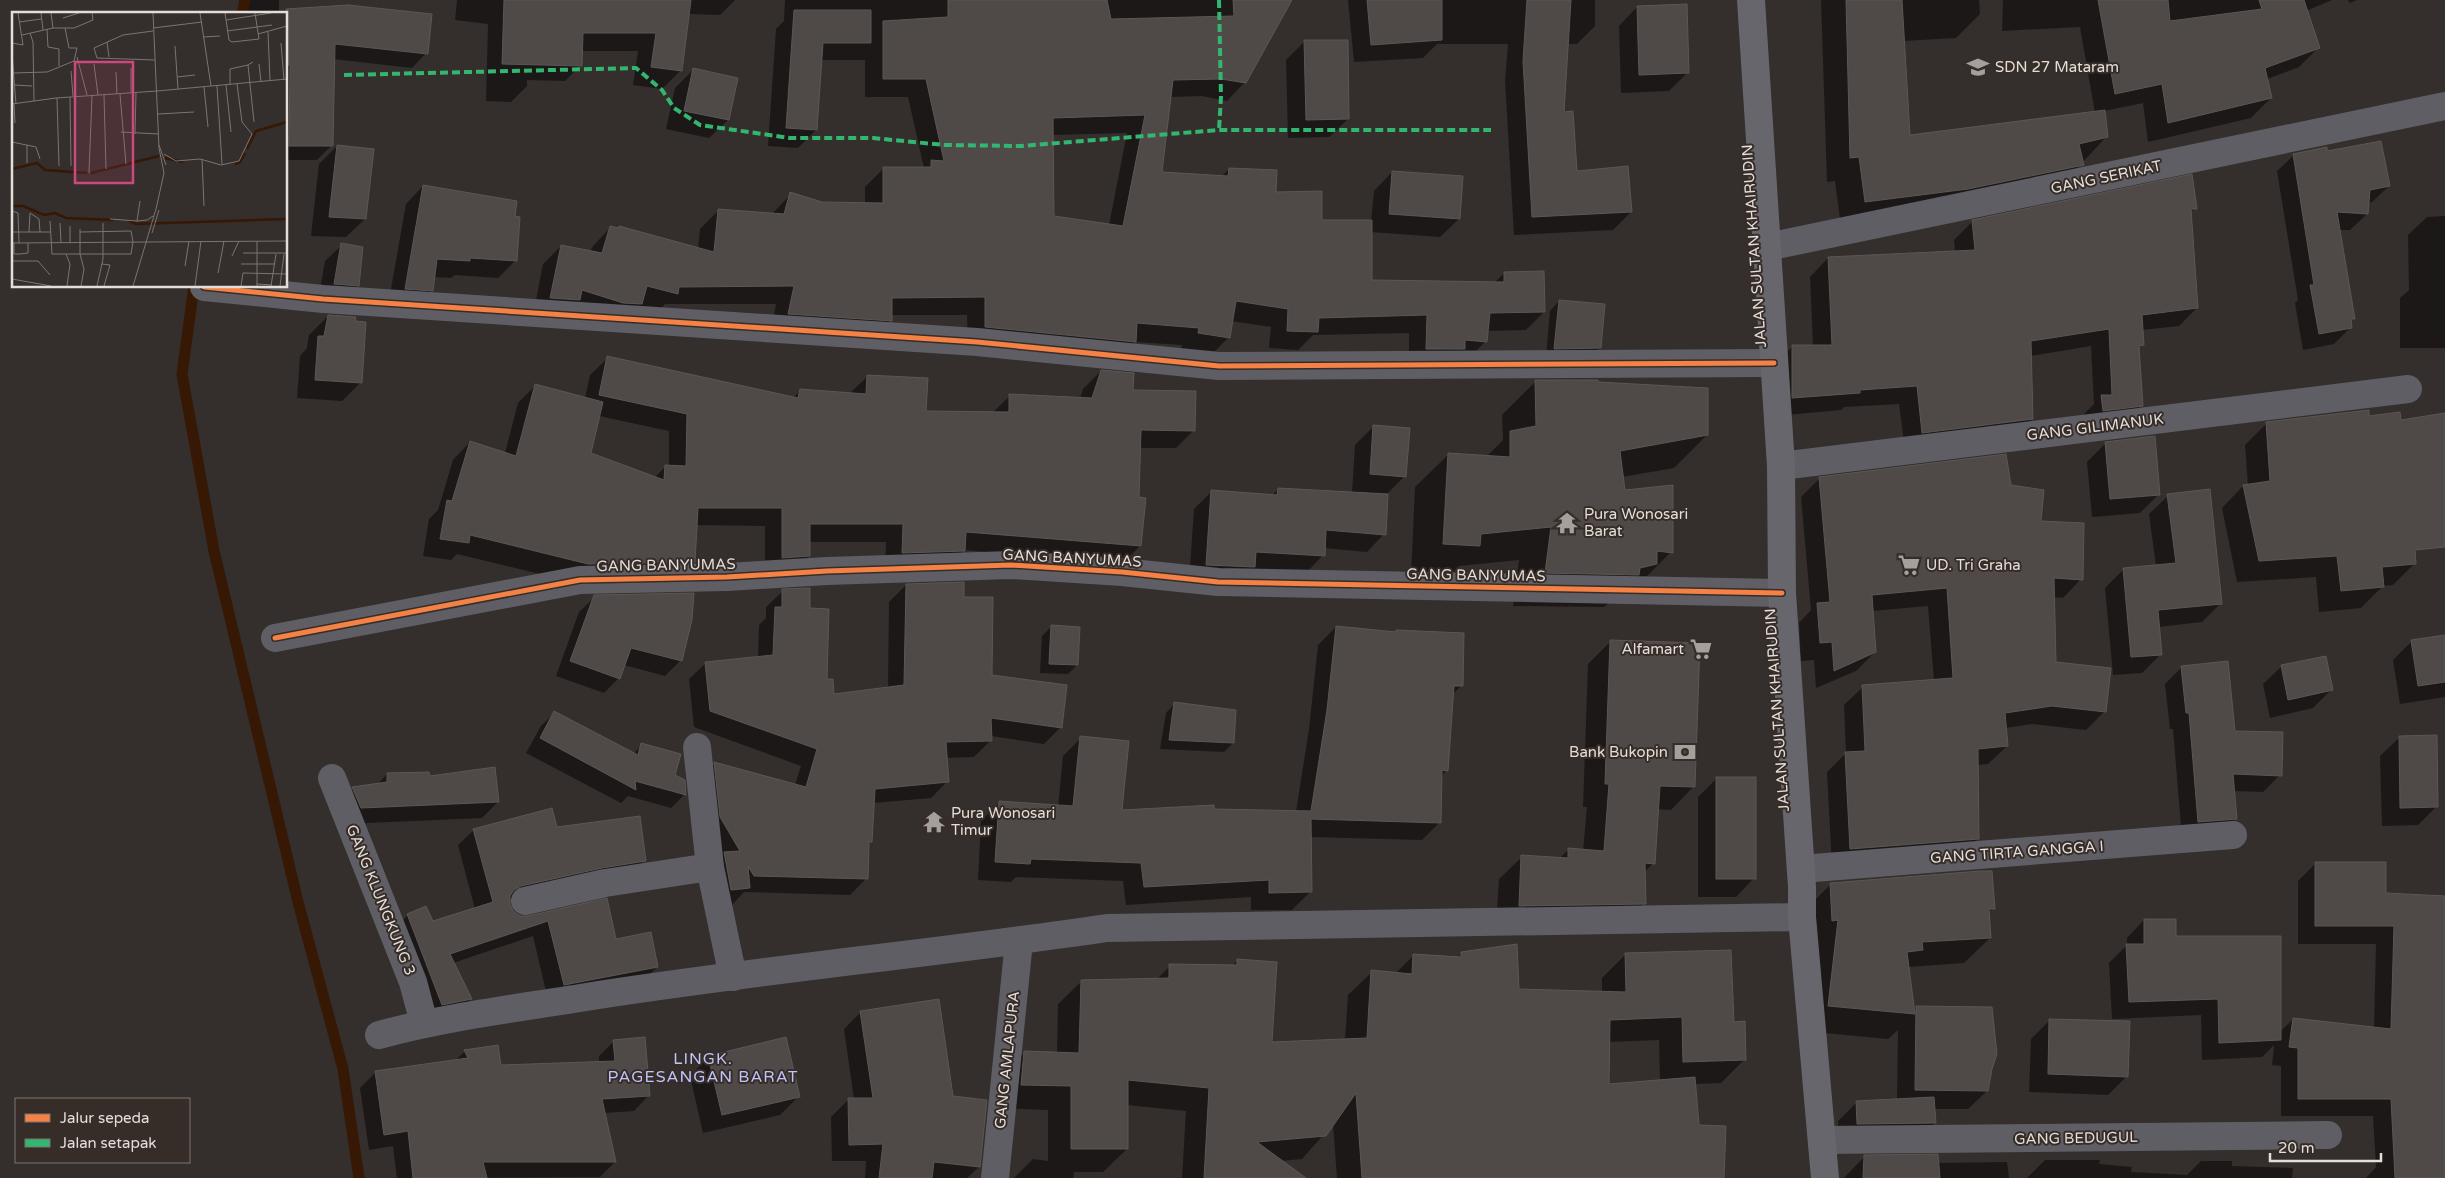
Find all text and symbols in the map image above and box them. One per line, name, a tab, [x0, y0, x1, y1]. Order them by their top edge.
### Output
inset map	[12, 12, 288, 288]
school or university icon: SDN 27 Mataram	[1965, 54, 1991, 80]
place label: SDN 27 Mataram	[1995, 58, 2119, 76]
street label: JALAN SULTAN KHAIRUDIN	[1738, 144, 1770, 348]
street label: GANG SERIKAT	[2049, 156, 2163, 198]
street label: GANG GILIMANUK	[2026, 410, 2164, 444]
place label: Pura Wonosari Barat	[1584, 505, 1688, 540]
temple icon: Pura Wonosari Barat	[1554, 510, 1580, 536]
street label: GANG BANYUMAS	[1002, 545, 1142, 571]
supermarket icon: UD. Tri Graha	[1896, 552, 1922, 578]
street label: GANG BANYUMAS	[596, 555, 736, 575]
place label: UD. Tri Graha	[1926, 556, 2021, 574]
street label: GANG BANYUMAS	[1406, 565, 1546, 585]
street label: JALAN SULTAN KHAIRUDIN	[1761, 608, 1793, 812]
supermarket icon: Alfamart	[1688, 636, 1714, 662]
place label: Alfamart	[1622, 640, 1684, 658]
bank icon: Bank Bukopin	[1672, 739, 1698, 765]
place label: Bank Bukopin	[1569, 743, 1668, 761]
place label: Pura Wonosari Timur	[951, 804, 1055, 839]
temple icon: Pura Wonosari Timur	[921, 809, 947, 835]
street label: GANG KLUNGKUNG 3	[342, 822, 420, 978]
street label: GANG TIRTA GANGGA I	[1930, 837, 2104, 867]
street label: GANG AMLAPURA	[991, 990, 1023, 1130]
district label: LINGK. PAGESANGAN BARAT	[608, 1049, 798, 1087]
legend	[15, 1098, 190, 1163]
text: Jalur sepeda	[60, 1109, 149, 1127]
street label: GANG BEDUGUL	[2014, 1128, 2138, 1148]
scale bar	[2270, 1130, 2381, 1162]
text: Jalan setapak	[60, 1134, 157, 1152]
text: 20 m	[2278, 1139, 2315, 1157]

